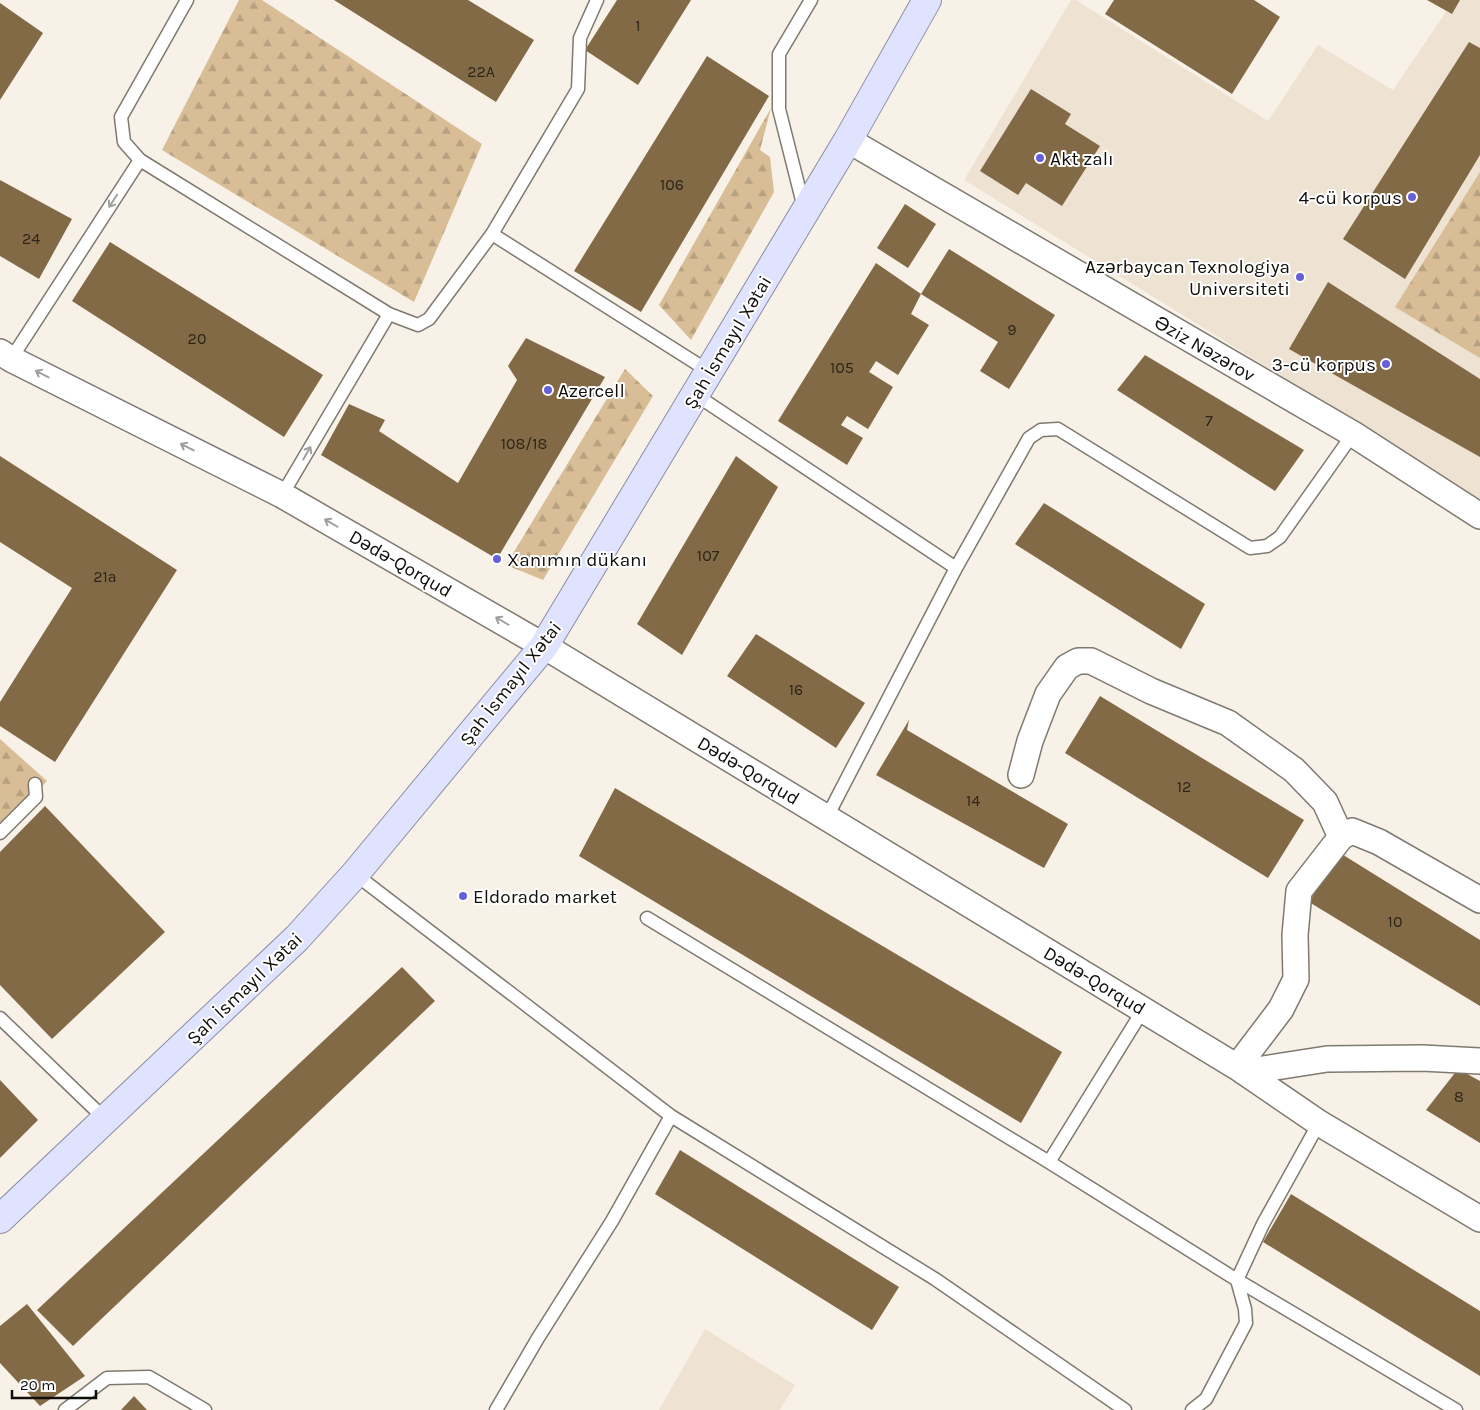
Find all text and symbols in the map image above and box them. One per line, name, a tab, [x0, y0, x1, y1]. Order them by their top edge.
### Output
house number: 1	[635, 16, 641, 35]
house number: 22A	[467, 62, 495, 81]
place label: Akt zalı	[1050, 148, 1114, 170]
marker: Akt zalı	[1034, 152, 1046, 164]
house number: 106	[660, 175, 684, 194]
place label: 4-cü korpus	[1298, 187, 1402, 209]
marker: 4-cü korpus	[1406, 191, 1418, 203]
one-way arrow	[108, 193, 118, 207]
house number: 24	[22, 229, 40, 248]
place label: Azərbaycan Texnologiya Universiteti	[1085, 256, 1290, 300]
marker: Azərbaycan Texnologiya Universiteti	[1294, 271, 1306, 283]
street label: Şah İsmayıl Xətai	[679, 272, 776, 413]
street label: Əziz Nəzərov	[1150, 311, 1259, 387]
house number: 9	[1007, 320, 1017, 339]
house number: 20	[188, 329, 206, 348]
place label: 3-cü korpus	[1272, 354, 1376, 376]
house number: 105	[830, 358, 854, 377]
marker: 3-cü korpus	[1380, 358, 1392, 370]
one-way arrow	[35, 369, 50, 378]
place label: Azercell	[558, 380, 625, 402]
marker: Azercell	[542, 384, 554, 396]
house number: 7	[1205, 411, 1213, 430]
house number: 108/18	[501, 434, 547, 453]
one-way arrow	[180, 442, 195, 451]
one-way arrow	[302, 446, 312, 461]
one-way arrow	[323, 518, 338, 528]
street label: Dədə-Qorqud	[345, 526, 456, 602]
house number: 107	[697, 546, 720, 565]
place label: Xanımın dükanı	[507, 549, 647, 571]
marker: Xanımın dükanı	[491, 553, 503, 565]
house number: 21a	[93, 567, 117, 586]
one-way arrow	[495, 616, 509, 626]
street label: Şah İsmayıl Xətai	[455, 617, 566, 750]
house number: 16	[789, 680, 803, 699]
street label: Dədə-Qorqud	[694, 732, 803, 810]
house number: 12	[1177, 777, 1191, 796]
house number: 14	[966, 791, 980, 810]
place label: Eldorado market	[473, 886, 617, 908]
marker: Eldorado market	[457, 890, 469, 902]
house number: 10	[1388, 912, 1402, 931]
street label: Şah İsmayıl Xətai	[182, 928, 307, 1049]
street label: Dədə-Qorqud	[1040, 942, 1149, 1020]
house number: 8	[1454, 1087, 1464, 1106]
scale bar	[12, 1368, 96, 1400]
text: 20 m	[20, 1376, 55, 1394]

